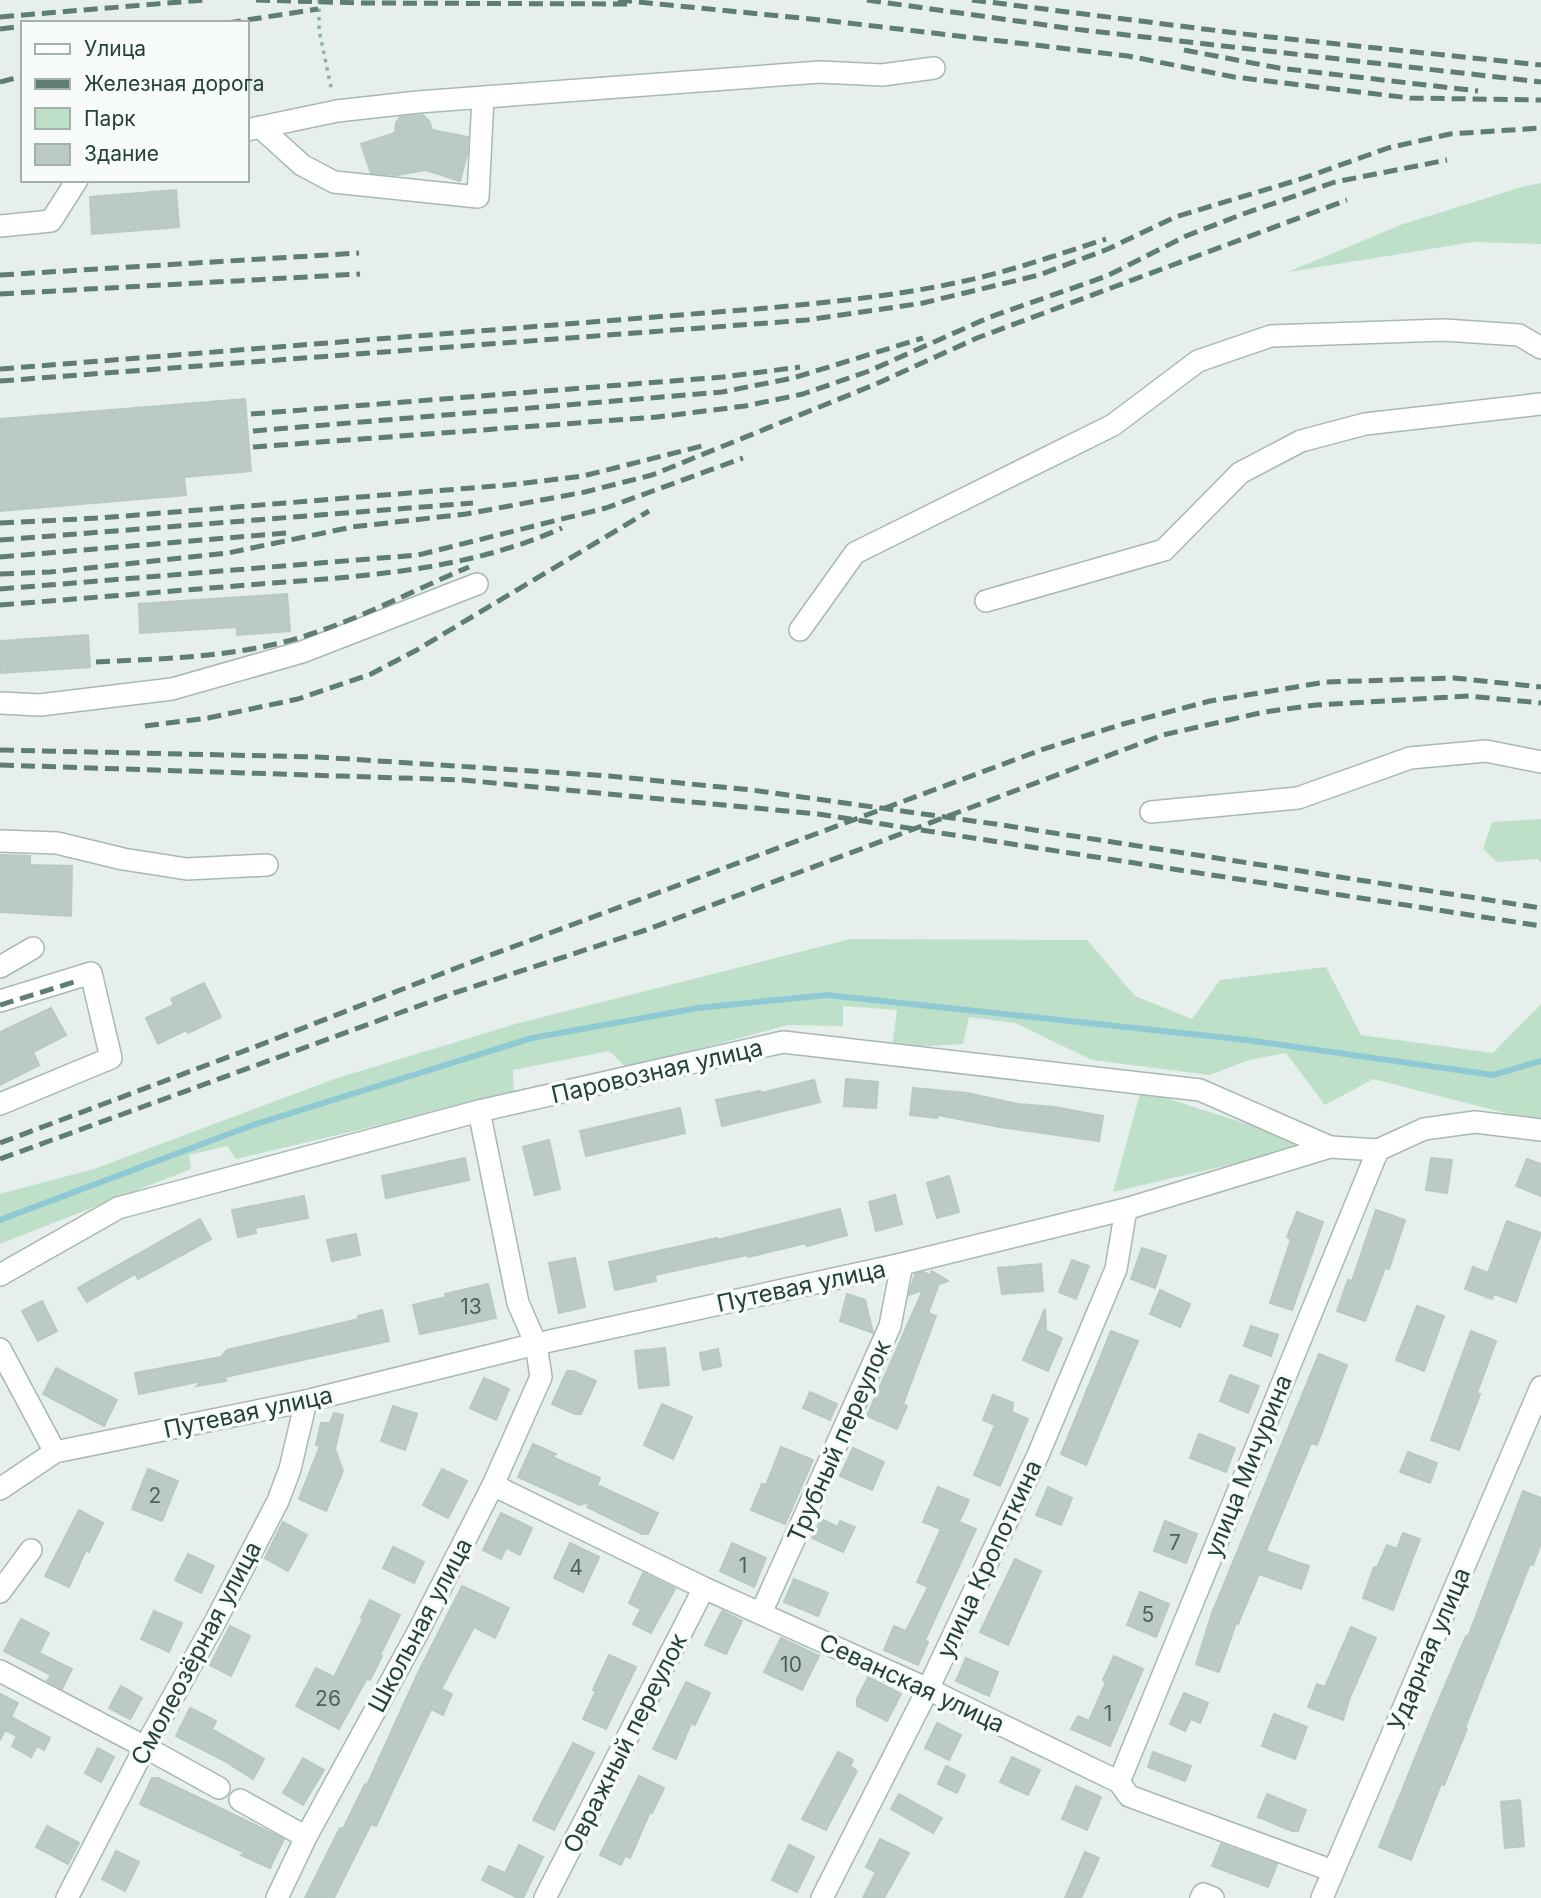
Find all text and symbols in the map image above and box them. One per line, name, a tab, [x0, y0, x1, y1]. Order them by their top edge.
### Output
legend	[21, 21, 248, 182]
text: Улица	[84, 36, 146, 61]
text: Железная дорога	[84, 71, 264, 96]
text: Парк	[84, 106, 136, 131]
text: Здание	[84, 141, 159, 166]
street label: Паровозная улица	[548, 1033, 766, 1109]
street label: Путевая улица	[714, 1254, 888, 1318]
house number: 13	[460, 1294, 482, 1319]
street label: Трубный переулок	[781, 1335, 897, 1547]
street label: улица Мичурина	[1198, 1370, 1298, 1562]
street label: Путевая улица	[161, 1380, 335, 1444]
street label: улица Кропоткина	[930, 1455, 1048, 1663]
house number: 2	[149, 1483, 161, 1508]
house number: 7	[1169, 1530, 1181, 1555]
street label: Школьная улица	[362, 1533, 478, 1717]
street label: Смолеозёрная улица	[125, 1536, 267, 1770]
house number: 1	[739, 1553, 747, 1578]
house number: 4	[569, 1555, 583, 1580]
street label: Ударная улица	[1382, 1563, 1476, 1735]
house number: 5	[1142, 1602, 1154, 1627]
street label: Севанская улица	[815, 1627, 1009, 1739]
street label: Овражный переулок	[557, 1628, 693, 1858]
house number: 10	[780, 1652, 802, 1677]
house number: 26	[315, 1686, 341, 1711]
house number: 1	[1104, 1701, 1112, 1726]

